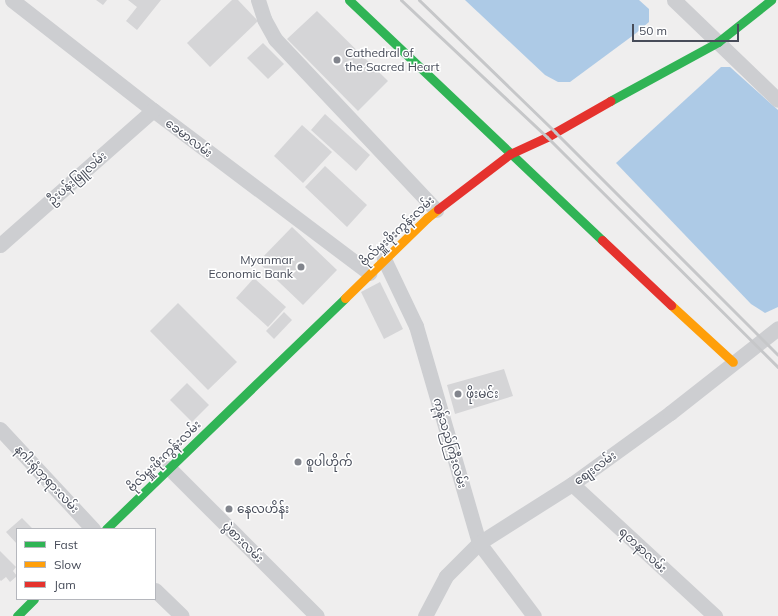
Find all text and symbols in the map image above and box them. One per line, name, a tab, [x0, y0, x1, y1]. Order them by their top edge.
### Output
scale bar	[634, 16, 741, 42]
text: 50 m	[639, 23, 667, 38]
place label: Cathedral of the Sacred Heart	[345, 46, 439, 74]
marker: Cathedral of the Sacred Heart	[332, 55, 342, 65]
street label: ခေမာလမ်း	[163, 116, 215, 160]
street label: ဦးပန်းဖြူလမ်း	[45, 149, 109, 207]
street label: ဗိုလ်မှူးဖိုးကွန်းလမ်း	[357, 193, 437, 269]
place label: Myanmar Economic Bank	[208, 253, 293, 281]
marker: Myanmar Economic Bank	[296, 262, 306, 272]
place label: ဖိုးမင်း	[466, 387, 498, 401]
marker: ဖိုးမင်း	[453, 389, 463, 399]
street label: ကုန်သည်ကြီးလမ်း	[430, 396, 470, 490]
street label: ဗိုလ်မှူးဖိုးကွန်းလမ်း	[124, 417, 204, 495]
street label: နဂါးရုံဘုရားလမ်း	[12, 442, 82, 516]
street label: စျေးလမ်း	[571, 448, 619, 488]
place label: စူပါဟိုက်	[306, 455, 352, 469]
marker: စူပါဟိုက်	[293, 457, 303, 467]
place label: နေလဟိန်း	[237, 502, 289, 516]
marker: နေလဟိန်း	[224, 504, 234, 514]
street label: ပွဲစားလမ်း	[220, 519, 266, 565]
street label: ရတနာလမ်း	[616, 524, 670, 576]
legend	[16, 528, 156, 600]
text: Fast	[54, 537, 78, 552]
text: Slow	[54, 557, 82, 572]
text: Jam	[54, 577, 76, 592]

